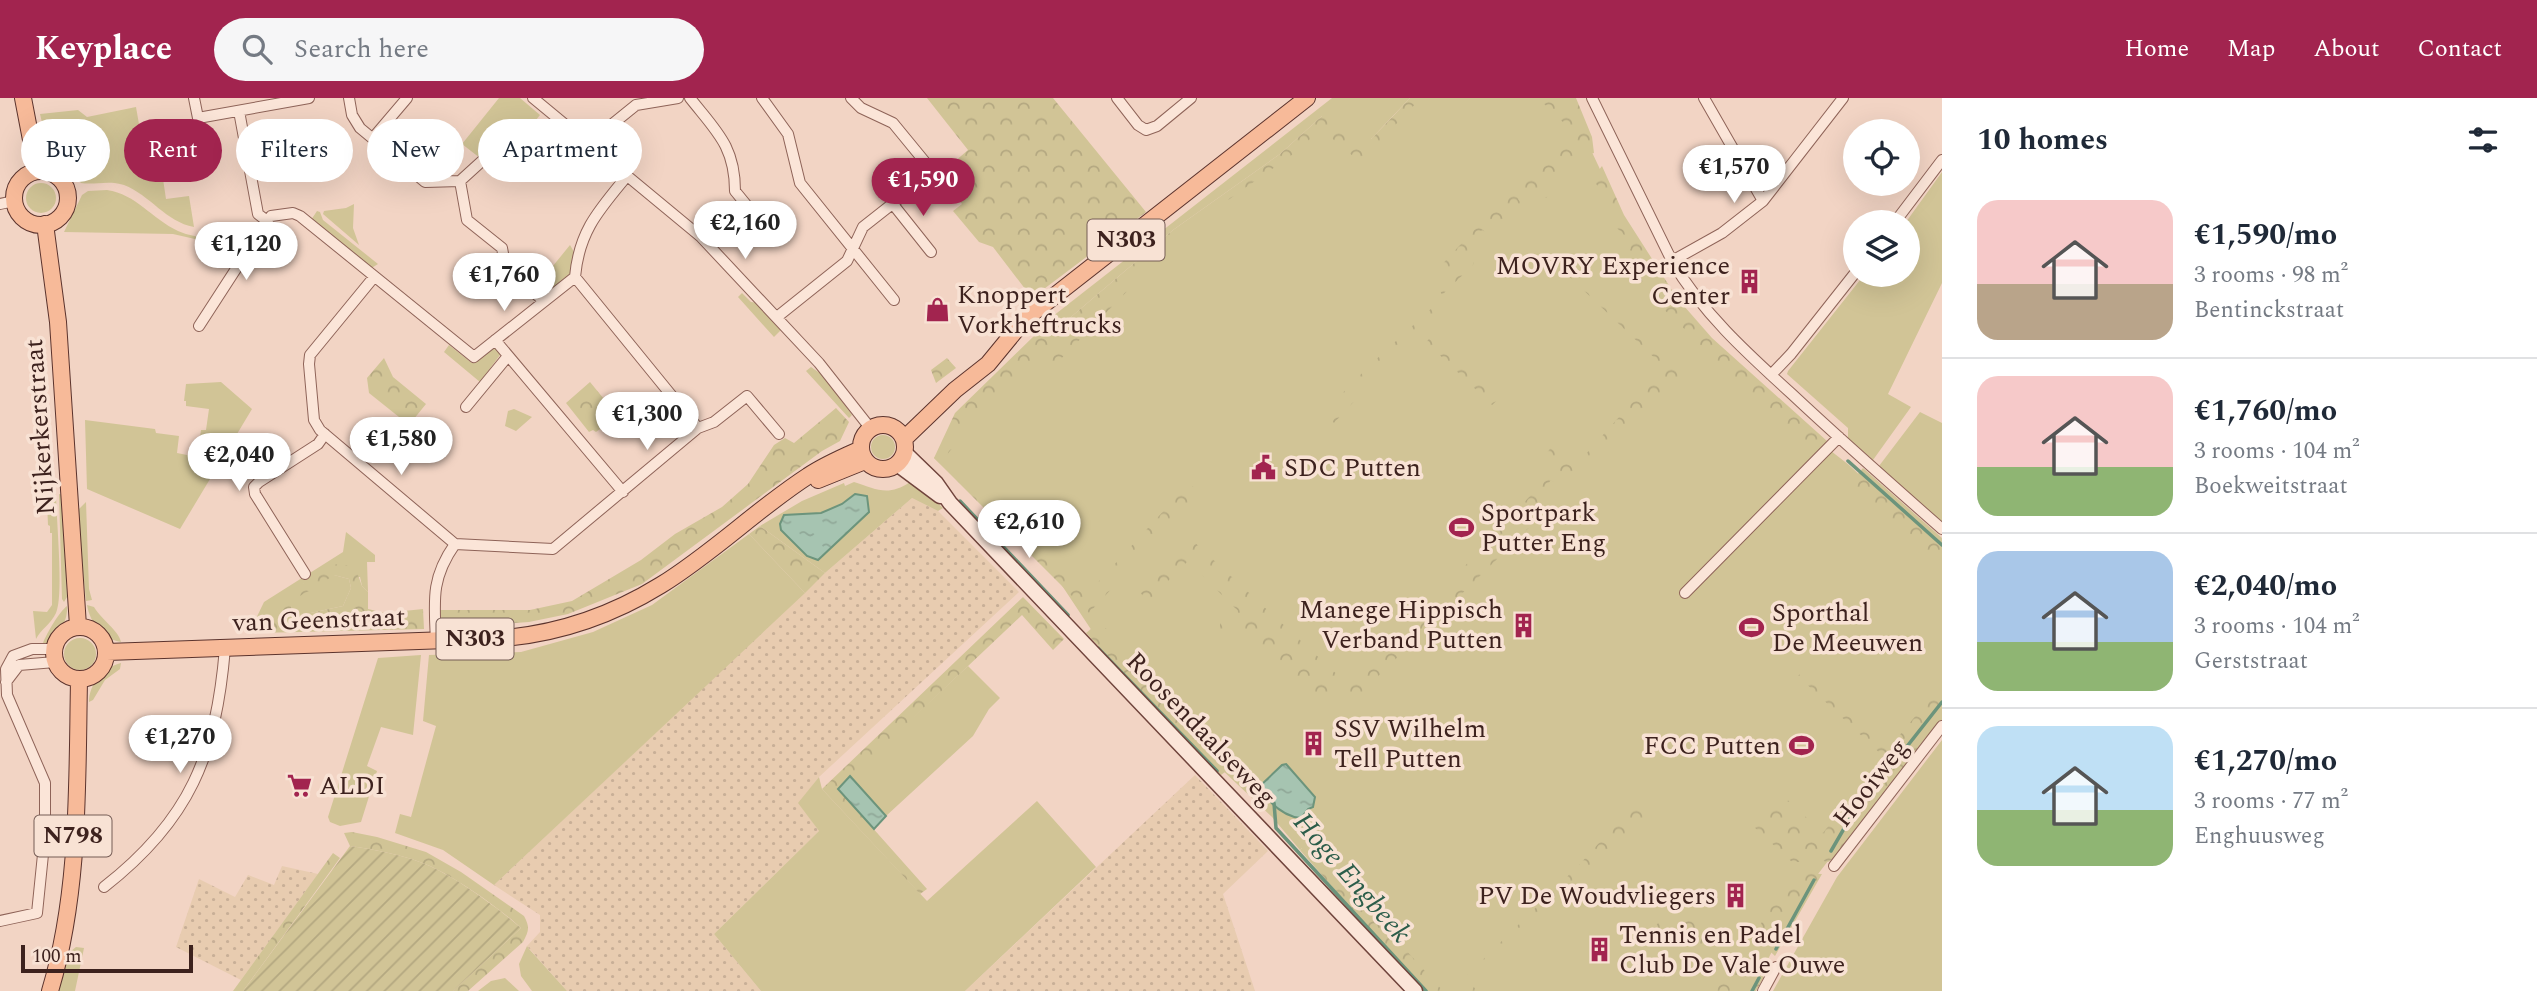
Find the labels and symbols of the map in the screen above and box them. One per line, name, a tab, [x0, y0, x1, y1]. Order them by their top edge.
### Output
pin: €1,570	[1677, 146, 1791, 205]
pin: €1,590	[866, 158, 980, 218]
pin: €2,160	[688, 202, 802, 261]
road number: N303	[1088, 220, 1164, 260]
pin: €1,120	[189, 222, 303, 282]
place label: MOVRY Experience Center	[1496, 246, 1730, 316]
pin: €1,760	[447, 254, 561, 313]
building icon: MOVRY Experience Center	[1736, 267, 1764, 295]
place label: Knoppert Vorkheftrucks	[957, 275, 1122, 345]
shop icon: Knoppert Vorkheftrucks	[923, 296, 951, 324]
street label: Nijkerkerstraat	[14, 338, 66, 516]
pin: €1,300	[590, 392, 704, 452]
pin: €1,580	[344, 418, 458, 477]
pin: €2,040	[182, 434, 296, 493]
place label: SDC Putten	[1284, 448, 1421, 488]
public building icon: SDC Putten	[1250, 454, 1278, 482]
place label: Sportpark Putter Eng	[1481, 493, 1606, 563]
pin: €2,610	[972, 500, 1086, 560]
sports icon: Sportpark Putter Eng	[1447, 514, 1475, 542]
place label: Manege Hippisch Verband Putten	[1299, 590, 1503, 660]
place label: Sporthal De Meeuwen	[1772, 593, 1923, 663]
street label: van Geenstraat	[231, 597, 406, 643]
building icon: Manege Hippisch Verband Putten	[1509, 611, 1537, 639]
sports icon: Sporthal De Meeuwen	[1738, 614, 1766, 642]
road number: N303	[436, 618, 514, 660]
street label: Roosendaalseweg	[1116, 642, 1286, 816]
place label: SSV Wilhelm Tell Putten	[1334, 709, 1486, 779]
pin: €1,270	[123, 716, 237, 775]
place label: FCC Putten	[1643, 726, 1781, 766]
building icon: SSV Wilhelm Tell Putten	[1300, 730, 1328, 758]
street label: Hooiweg	[1823, 730, 1919, 836]
sports icon: FCC Putten	[1787, 732, 1815, 760]
place label: ALDI	[319, 766, 385, 806]
supermarket icon: ALDI	[285, 772, 313, 800]
water label: Hoge Engbeek	[1283, 803, 1421, 953]
road number: N798	[34, 816, 112, 856]
place label: PV De Woudvliegers	[1478, 876, 1716, 916]
building icon: PV De Woudvliegers	[1722, 882, 1750, 910]
place label: Tennis en Padel Club De Vale Ouwe	[1619, 915, 1845, 985]
building icon: Tennis en Padel Club De Vale Ouwe	[1585, 936, 1613, 964]
scale bar	[21, 942, 192, 974]

